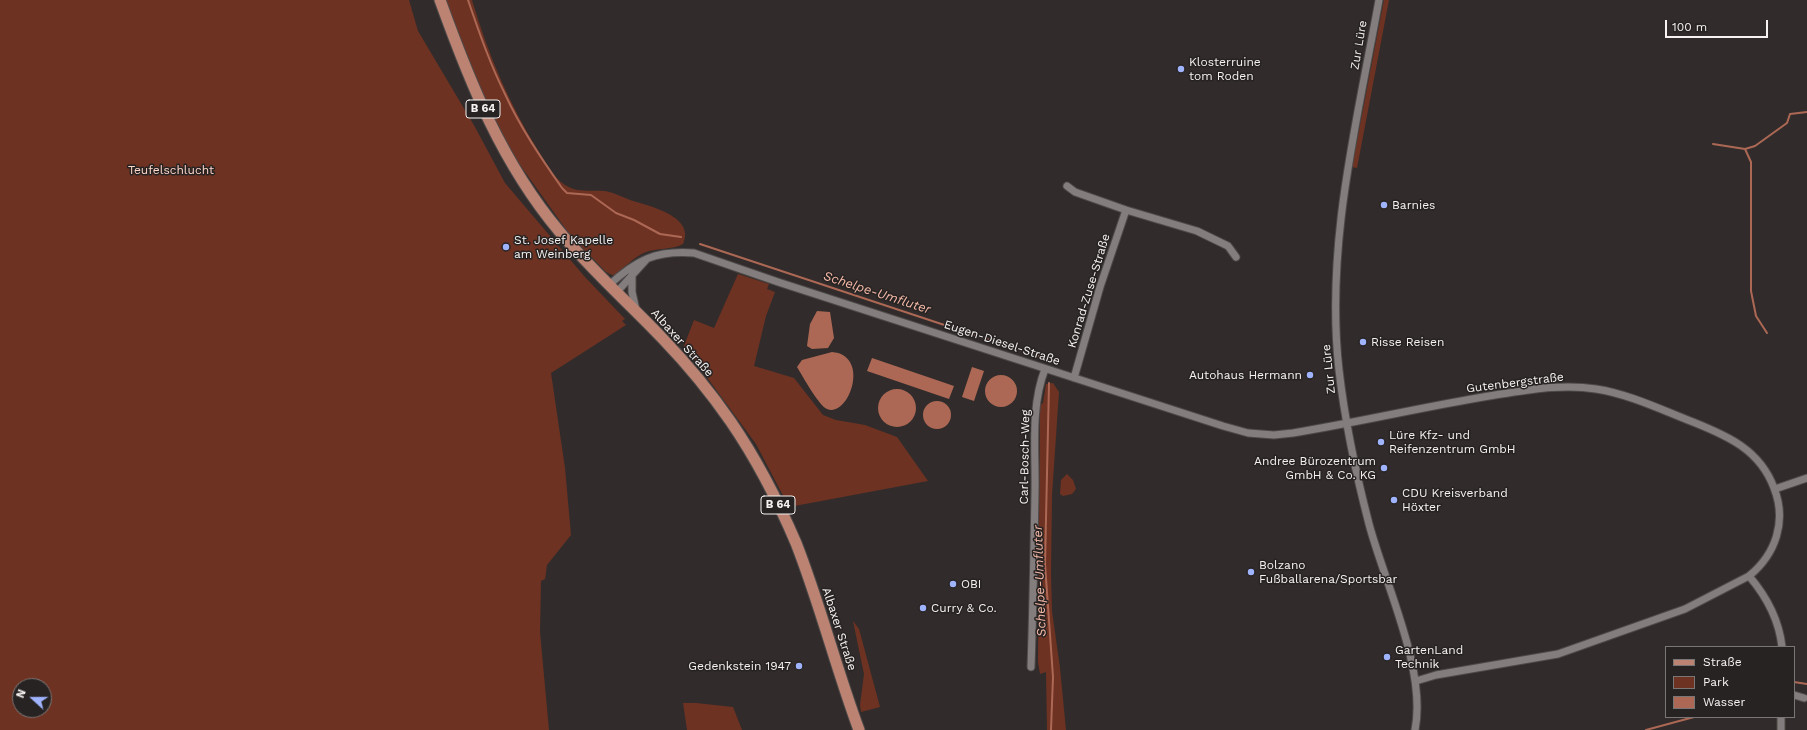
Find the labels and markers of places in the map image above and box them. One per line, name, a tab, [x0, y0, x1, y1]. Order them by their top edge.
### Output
place label: Klosterruine tom Roden	[1189, 55, 1261, 83]
marker: Klosterruine tom Roden	[1176, 64, 1186, 74]
place label: Barnies	[1392, 198, 1435, 212]
marker: Barnies	[1379, 200, 1389, 210]
place label: St. Josef Kapelle am Weinberg	[514, 233, 613, 261]
marker: St. Josef Kapelle am Weinberg	[501, 242, 511, 252]
place label: Risse Reisen	[1371, 335, 1444, 349]
marker: Risse Reisen	[1358, 337, 1368, 347]
place label: Autohaus Hermann	[1189, 368, 1302, 382]
marker: Autohaus Hermann	[1305, 370, 1315, 380]
place label: Lüre Kfz- und Reifenzentrum GmbH	[1389, 428, 1516, 456]
marker: Lüre Kfz- und Reifenzentrum GmbH	[1376, 437, 1386, 447]
place label: Andree Bürozentrum GmbH & Co. KG	[1254, 454, 1376, 482]
marker: Andree Bürozentrum GmbH & Co. KG	[1379, 463, 1389, 473]
place label: CDU Kreisverband Höxter	[1402, 486, 1508, 514]
marker: CDU Kreisverband Höxter	[1389, 495, 1399, 505]
place label: Bolzano Fußballarena/Sportsbar	[1259, 558, 1397, 586]
marker: Bolzano Fußballarena/Sportsbar	[1246, 567, 1256, 577]
place label: OBI	[961, 577, 981, 591]
marker: OBI	[948, 579, 958, 589]
place label: Curry & Co.	[931, 601, 997, 615]
marker: Curry & Co.	[918, 603, 928, 613]
place label: GartenLand Technik	[1395, 643, 1463, 671]
marker: GartenLand Technik	[1382, 652, 1392, 662]
place label: Gedenkstein 1947	[688, 659, 791, 673]
marker: Gedenkstein 1947	[794, 661, 804, 671]

